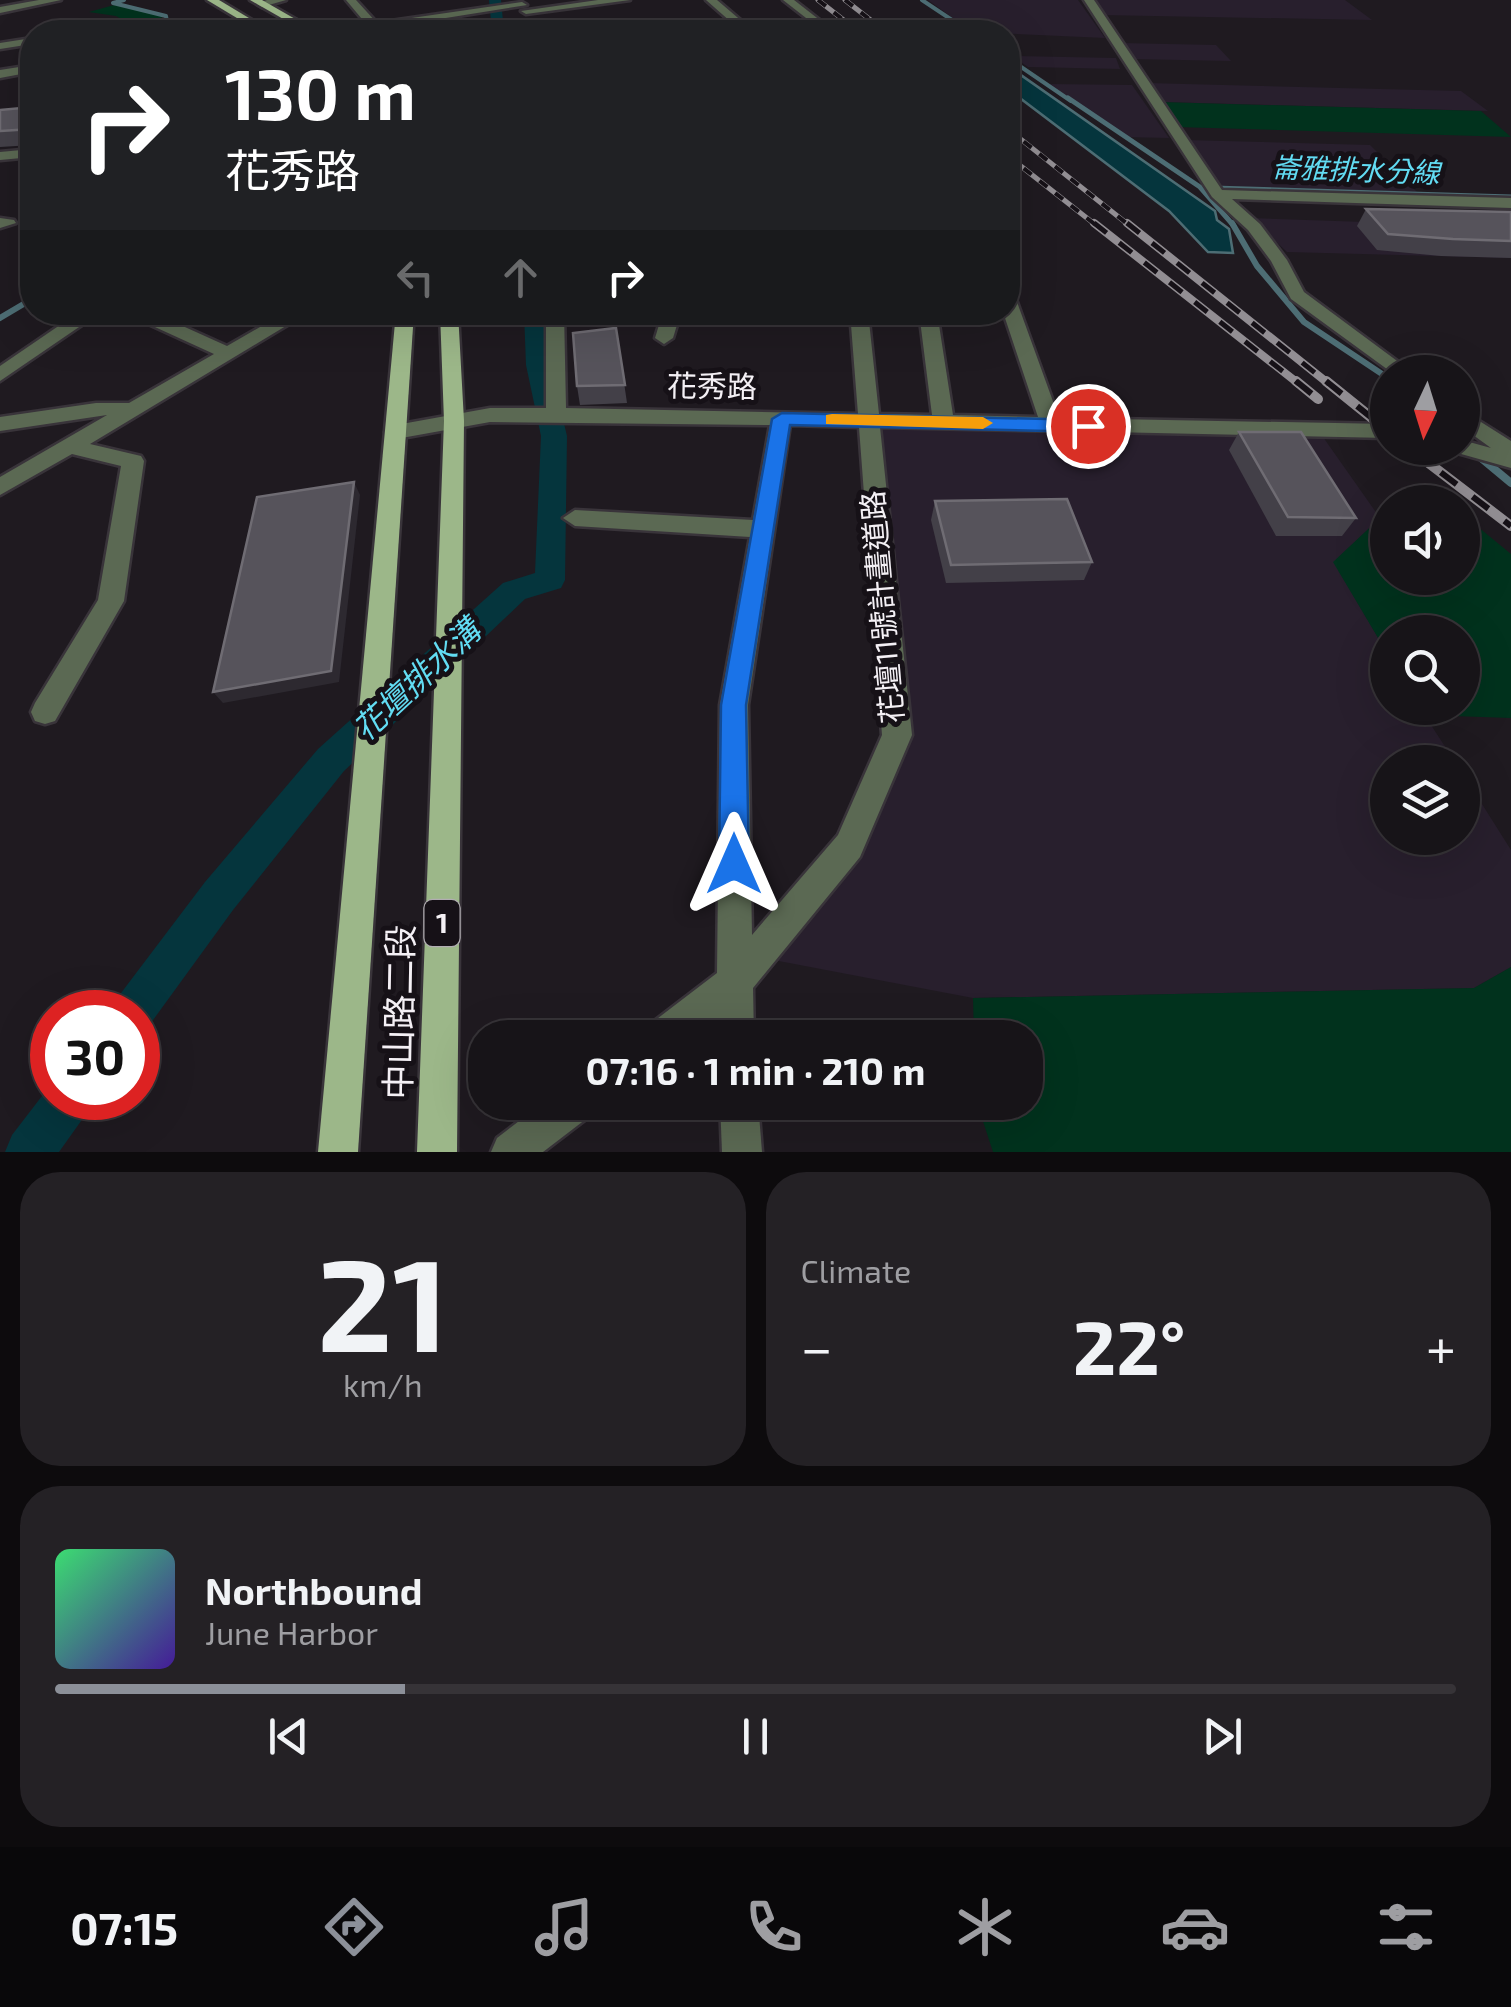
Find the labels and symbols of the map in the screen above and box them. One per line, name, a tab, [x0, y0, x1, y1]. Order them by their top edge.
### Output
water label: 崙雅排水分線	[1271, 149, 1444, 189]
north arrow	[1370, 355, 1480, 465]
street label: 花秀路	[667, 366, 757, 404]
pin	[1046, 384, 1131, 469]
street label: 花壇11號計畫道路	[853, 489, 909, 725]
water label: 花壇排水溝	[344, 607, 490, 747]
position arrow	[682, 812, 786, 916]
road number: 1	[424, 900, 460, 946]
street label: 中山路二段	[375, 924, 421, 1100]
speed limit sign: 30	[30, 990, 160, 1120]

